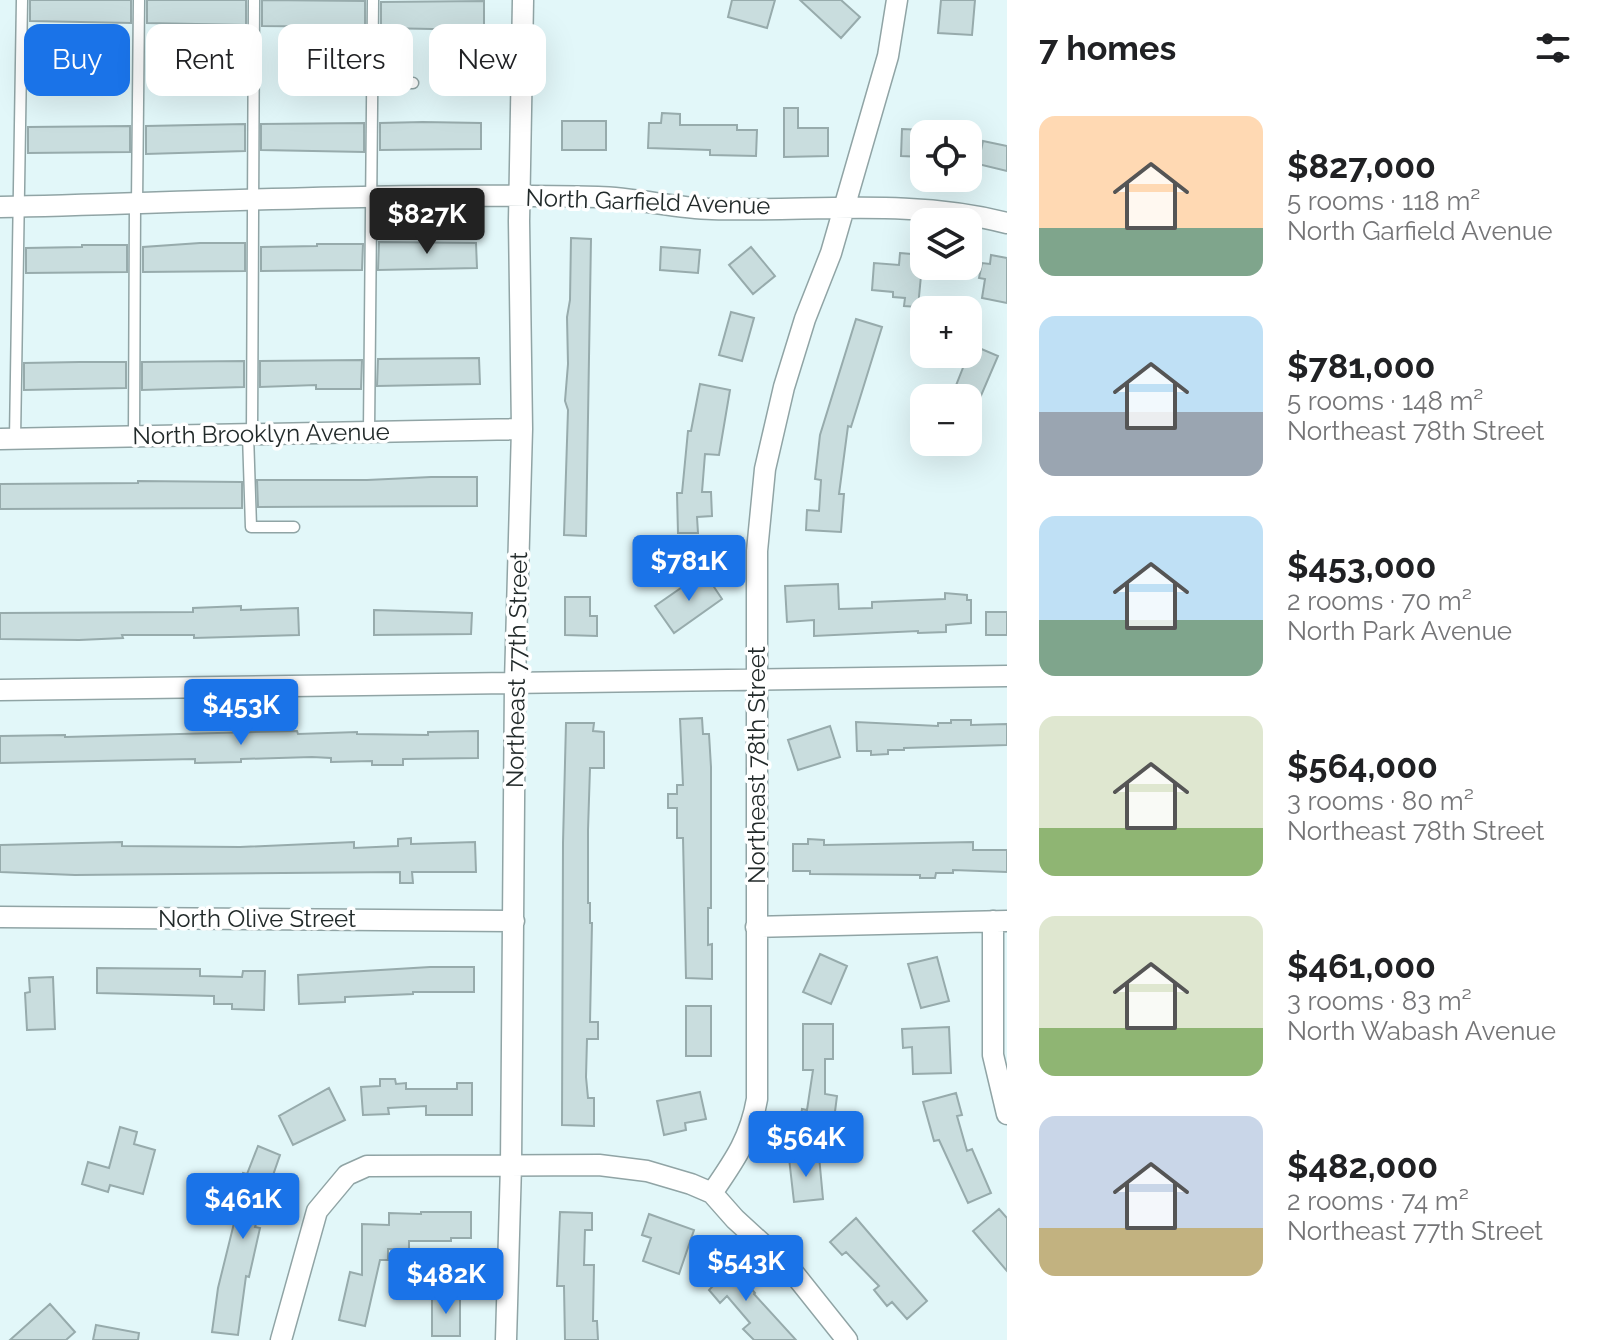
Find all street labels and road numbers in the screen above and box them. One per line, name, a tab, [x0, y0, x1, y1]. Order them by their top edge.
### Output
street label: North Garfield Avenue	[525, 183, 771, 220]
street label: North Brooklyn Avenue	[132, 417, 390, 450]
street label: Northeast 77th Street	[500, 552, 533, 788]
street label: Northeast 78th Street	[742, 646, 771, 884]
street label: North Olive Street	[158, 904, 356, 933]

